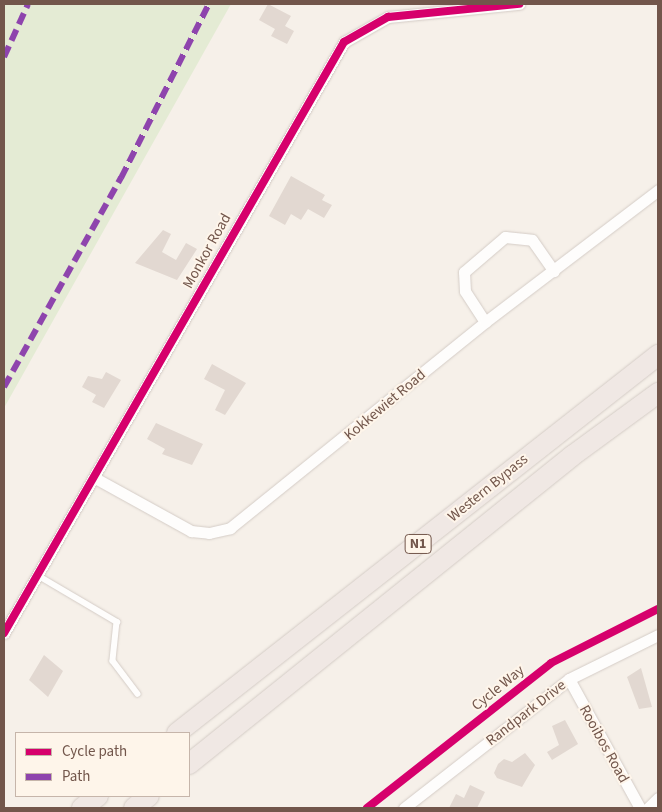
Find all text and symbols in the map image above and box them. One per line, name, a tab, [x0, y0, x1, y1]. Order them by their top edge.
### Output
street label: Monkor Road	[179, 210, 235, 292]
street label: Kokkewiet Road	[341, 366, 429, 444]
street label: Western Bypass	[444, 450, 532, 526]
road number: N1	[404, 532, 432, 556]
street label: Cycle Way	[468, 661, 528, 715]
street label: Randpark Drive	[482, 676, 570, 750]
street label: Rooibos Road	[575, 702, 633, 786]
legend	[15, 732, 190, 797]
text: Cycle path	[62, 741, 127, 762]
text: Path	[62, 766, 90, 787]

